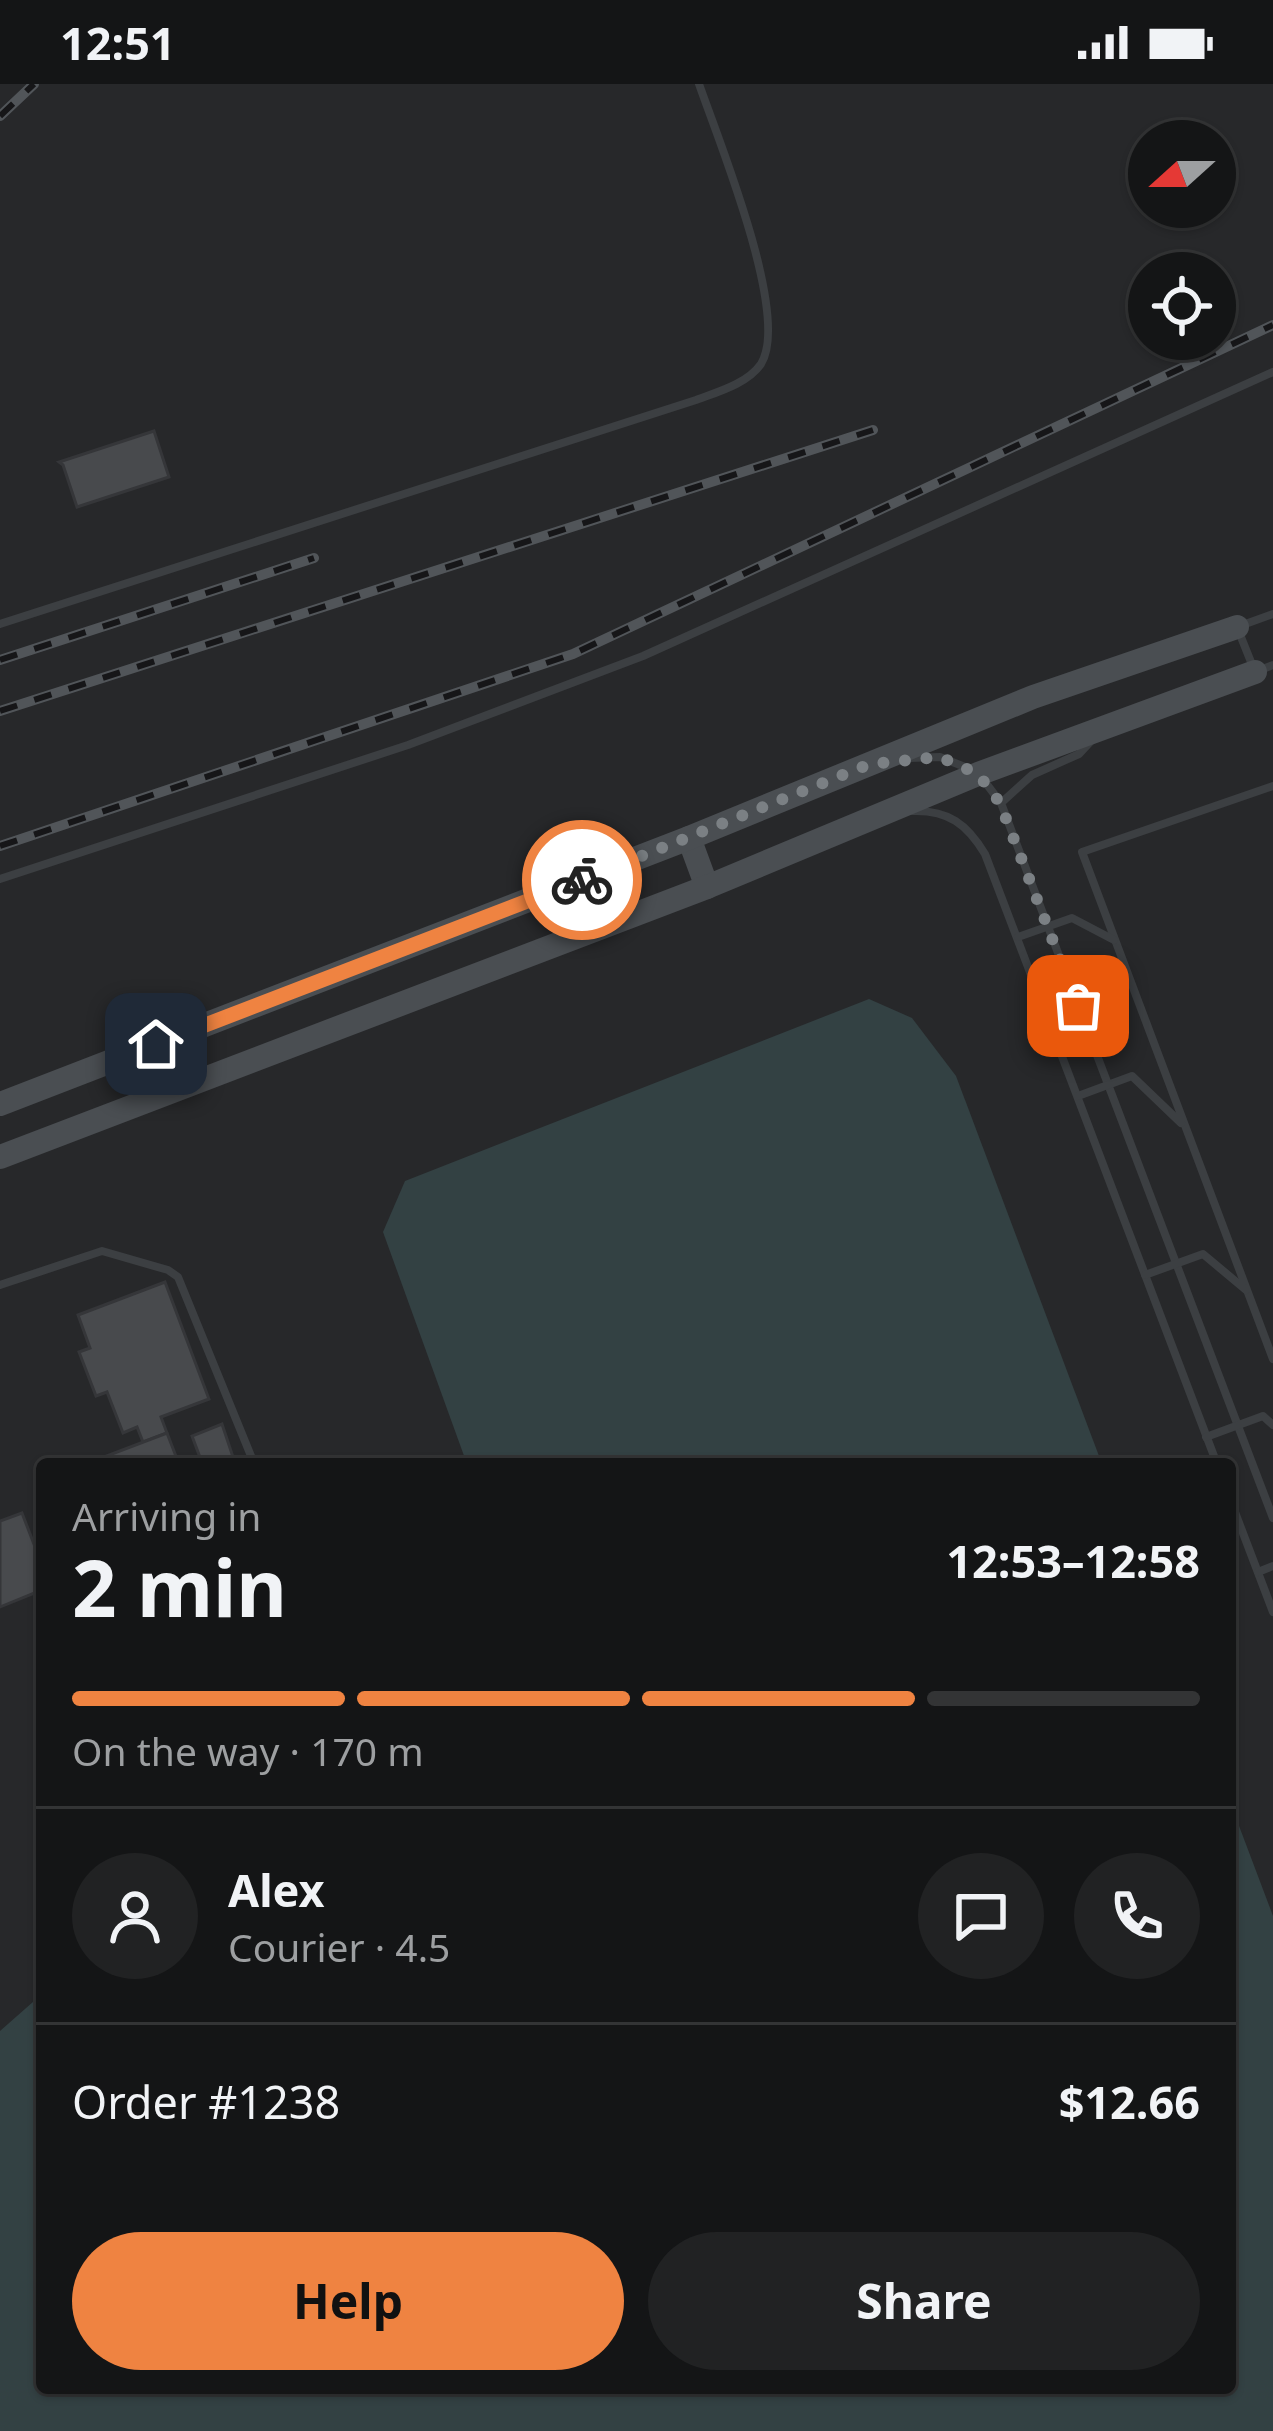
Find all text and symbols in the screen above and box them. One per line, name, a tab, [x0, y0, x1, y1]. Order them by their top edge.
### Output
text: 12:51	[60, 12, 176, 73]
north arrow	[1128, 120, 1236, 228]
map controls	[1128, 120, 1236, 360]
button: locate	[1128, 252, 1236, 360]
courier	[522, 820, 642, 940]
icon: bike	[549, 847, 615, 913]
pin	[1027, 955, 1129, 1057]
icon: bag	[1045, 973, 1111, 1039]
pin	[105, 993, 207, 1095]
icon: home	[123, 1011, 189, 1077]
text: Arriving in	[72, 1489, 261, 1542]
text: 12:53–12:58	[946, 1530, 1200, 1591]
text: 2 min	[72, 1534, 287, 1640]
text: On the way · 170 m	[72, 1724, 424, 1777]
button: person	[72, 1853, 198, 1979]
button: chat	[918, 1853, 1044, 1979]
button: phone	[1074, 1853, 1200, 1979]
text: Alex	[228, 1859, 325, 1920]
text: Courier · 4.5	[228, 1920, 450, 1973]
text: Order #1238	[72, 2071, 340, 2132]
text: $12.66	[1059, 2071, 1200, 2132]
button: Help	[72, 2232, 624, 2370]
button: Share	[648, 2232, 1200, 2370]

